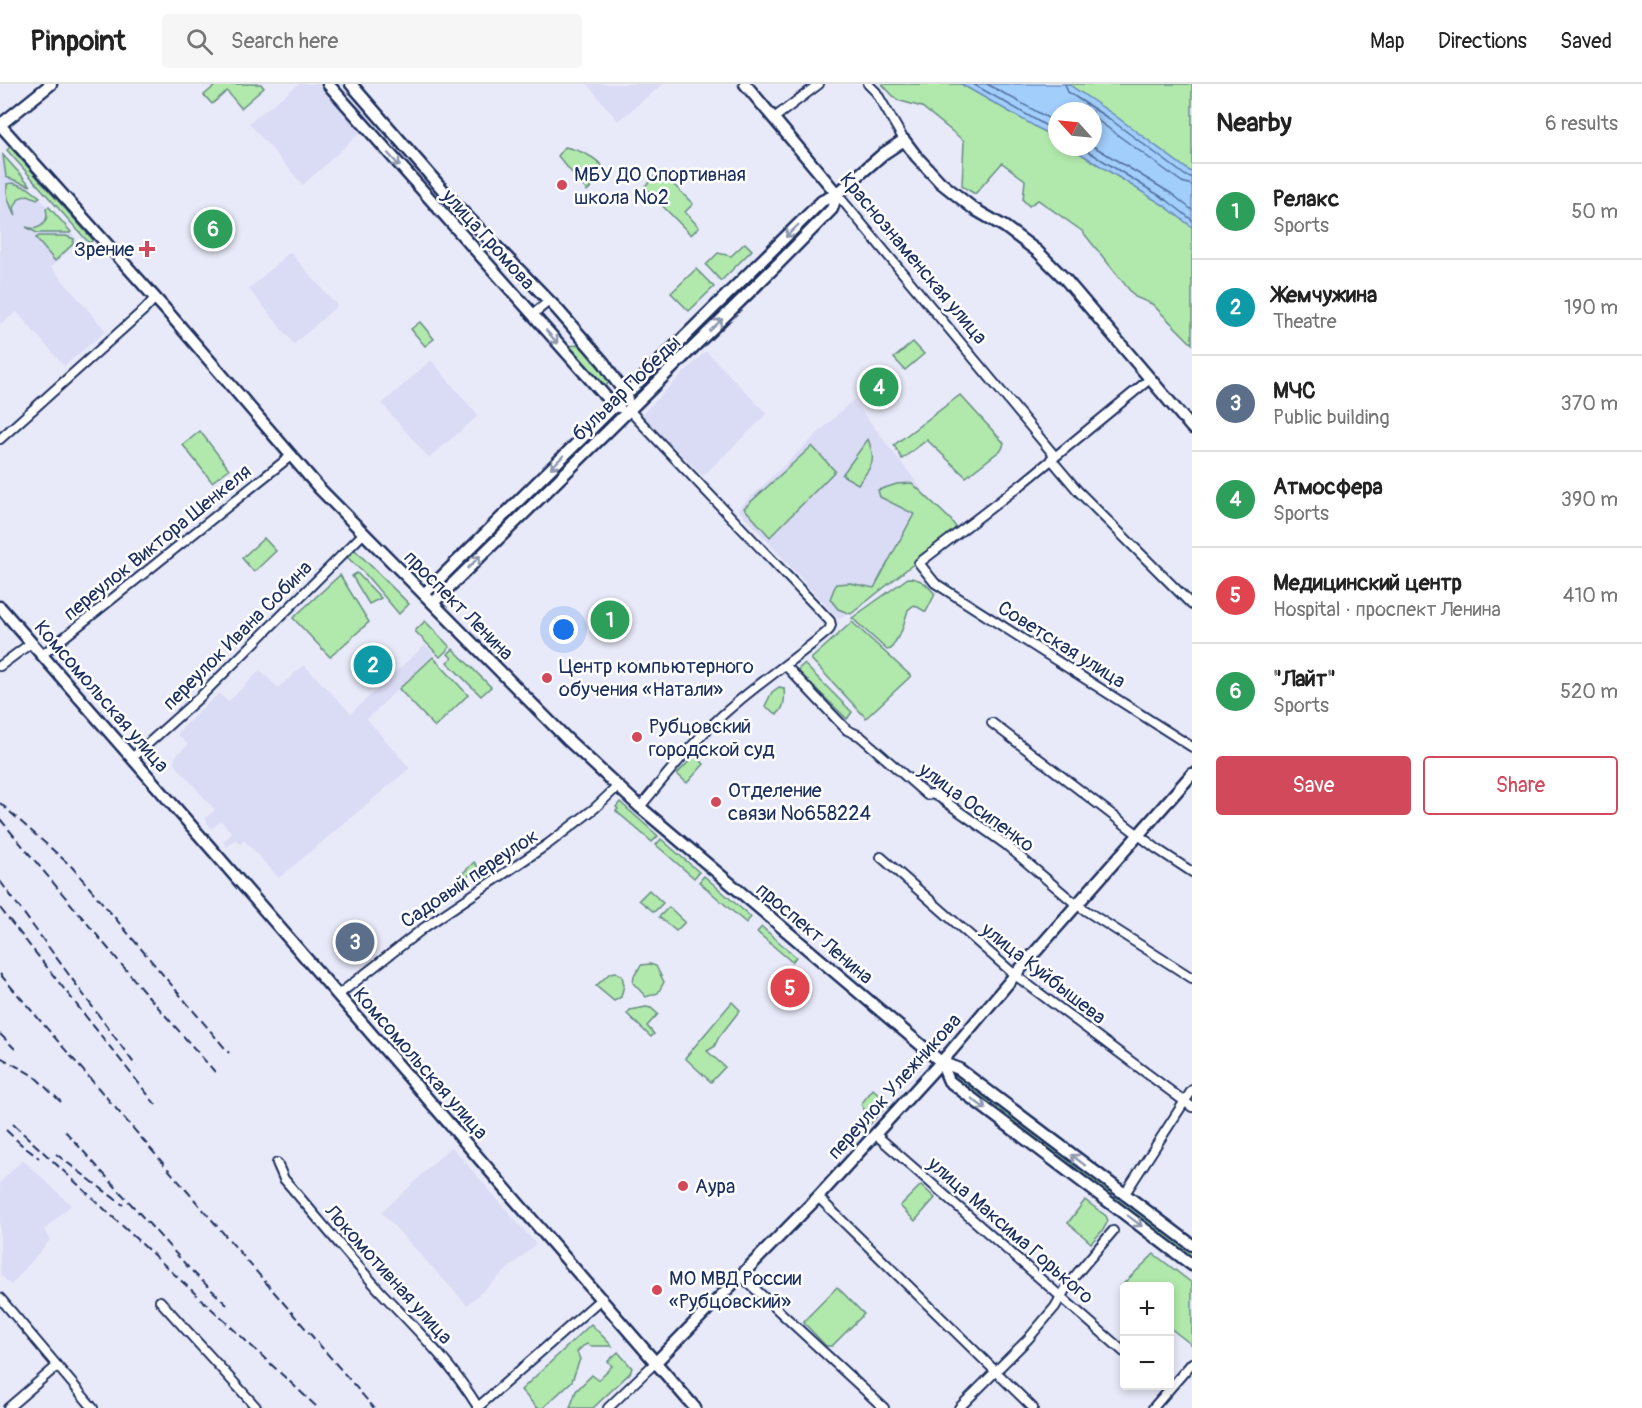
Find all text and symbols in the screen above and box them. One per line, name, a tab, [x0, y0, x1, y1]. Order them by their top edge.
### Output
search box	[162, 14, 582, 68]
text: Pinpoint	[30, 24, 126, 59]
icon: search	[183, 25, 216, 58]
text: Search here	[231, 27, 338, 55]
text: Map	[1370, 28, 1405, 55]
text: Directions	[1438, 28, 1527, 55]
text: Saved	[1560, 28, 1612, 55]
north arrow	[1048, 102, 1102, 156]
text: Nearby	[1216, 107, 1292, 139]
text: 6 results	[1545, 111, 1618, 136]
one-way arrow	[387, 152, 401, 167]
place label: МБУ ДО Спортивная школа №2	[574, 162, 746, 210]
street label: Краснознаменская улица	[834, 167, 993, 349]
marker: МБУ ДО Спортивная школа №2	[555, 178, 569, 192]
street label: улица Громова	[436, 183, 540, 295]
text: Релакс	[1273, 185, 1339, 213]
text: 1	[1232, 199, 1239, 224]
text: 50 m	[1571, 199, 1618, 224]
pin: 6	[194, 206, 232, 252]
text: Sports	[1273, 213, 1329, 238]
one-way arrow	[785, 223, 800, 237]
place label: Зрение	[74, 237, 134, 262]
marker: Зрение	[138, 240, 156, 258]
text: Жемчужина	[1273, 281, 1377, 309]
text: 2	[1230, 295, 1241, 320]
text: 190 m	[1564, 295, 1618, 320]
text: Theatre	[1273, 309, 1337, 334]
one-way arrow	[708, 318, 723, 332]
one-way arrow	[545, 329, 559, 344]
street label: бульвар Победы	[567, 330, 686, 447]
pin: 4	[860, 364, 898, 410]
text: МЧС	[1273, 377, 1316, 405]
text: 3	[1230, 391, 1241, 416]
text: 370 m	[1561, 391, 1618, 416]
text: Public building	[1273, 405, 1389, 430]
one-way arrow	[550, 454, 565, 469]
street label: переулок Виктора Шенкеля	[58, 459, 256, 626]
text: Атмосфера	[1273, 473, 1383, 501]
text: 4	[1230, 487, 1241, 512]
text: 390 m	[1561, 487, 1618, 512]
text: Sports	[1273, 501, 1329, 526]
street label: проспект Ленина	[398, 545, 519, 666]
street label: переулок Ивана Собина	[157, 555, 317, 715]
one-way arrow	[467, 555, 482, 570]
text: Медицинский центр	[1273, 569, 1462, 597]
text: 5	[1230, 583, 1241, 608]
text: 410 m	[1563, 583, 1618, 608]
street label: Советская улица	[993, 595, 1130, 694]
text: Hospital · проспект Ленина	[1273, 597, 1501, 622]
pin: 1	[590, 598, 630, 642]
street label: Комсомольская улица	[29, 615, 174, 777]
your location	[549, 615, 578, 644]
pin: 2	[354, 642, 392, 688]
place label: Центр компьютерного обучения «Натали»	[559, 654, 754, 702]
text: "Лайт"	[1273, 665, 1336, 693]
marker: Центр компьютерного обучения «Натали»	[540, 671, 554, 685]
text: 6	[1230, 679, 1241, 704]
text: 520 m	[1560, 679, 1618, 704]
text: Sports	[1273, 693, 1329, 718]
place label: Рубцовский городской суд	[649, 714, 775, 762]
marker: Рубцовский городской суд	[630, 730, 644, 744]
street label: улица Осипенко	[913, 756, 1040, 858]
button: Save	[1216, 756, 1411, 815]
button: Share	[1423, 756, 1618, 815]
place label: Отделение связи №658224	[728, 778, 871, 826]
marker: Отделение связи №658224	[709, 795, 723, 809]
street label: Садовый переулок	[396, 823, 543, 934]
street label: проспект Ленина	[751, 877, 878, 990]
street label: улица Куйбышева	[976, 916, 1111, 1030]
pin: 3	[336, 920, 374, 964]
pin: 5	[770, 966, 810, 1010]
street label: Комсомольская улица	[348, 982, 493, 1144]
street label: переулок Улежникова	[822, 1008, 967, 1165]
one-way arrow	[971, 1097, 987, 1110]
street label: улица Максима Горького	[922, 1151, 1099, 1309]
one-way arrow	[1070, 1153, 1086, 1166]
place label: Аура	[695, 1174, 735, 1199]
marker: Аура	[676, 1179, 690, 1193]
street label: Локомотивная улица	[319, 1199, 458, 1349]
one-way arrow	[1126, 1215, 1142, 1228]
place label: МО МВД России «Рубцовский»	[669, 1266, 801, 1314]
map controls	[1120, 1282, 1174, 1390]
button: +	[1120, 1282, 1174, 1336]
marker: МО МВД России «Рубцовский»	[650, 1283, 664, 1297]
button: −	[1120, 1336, 1174, 1390]

